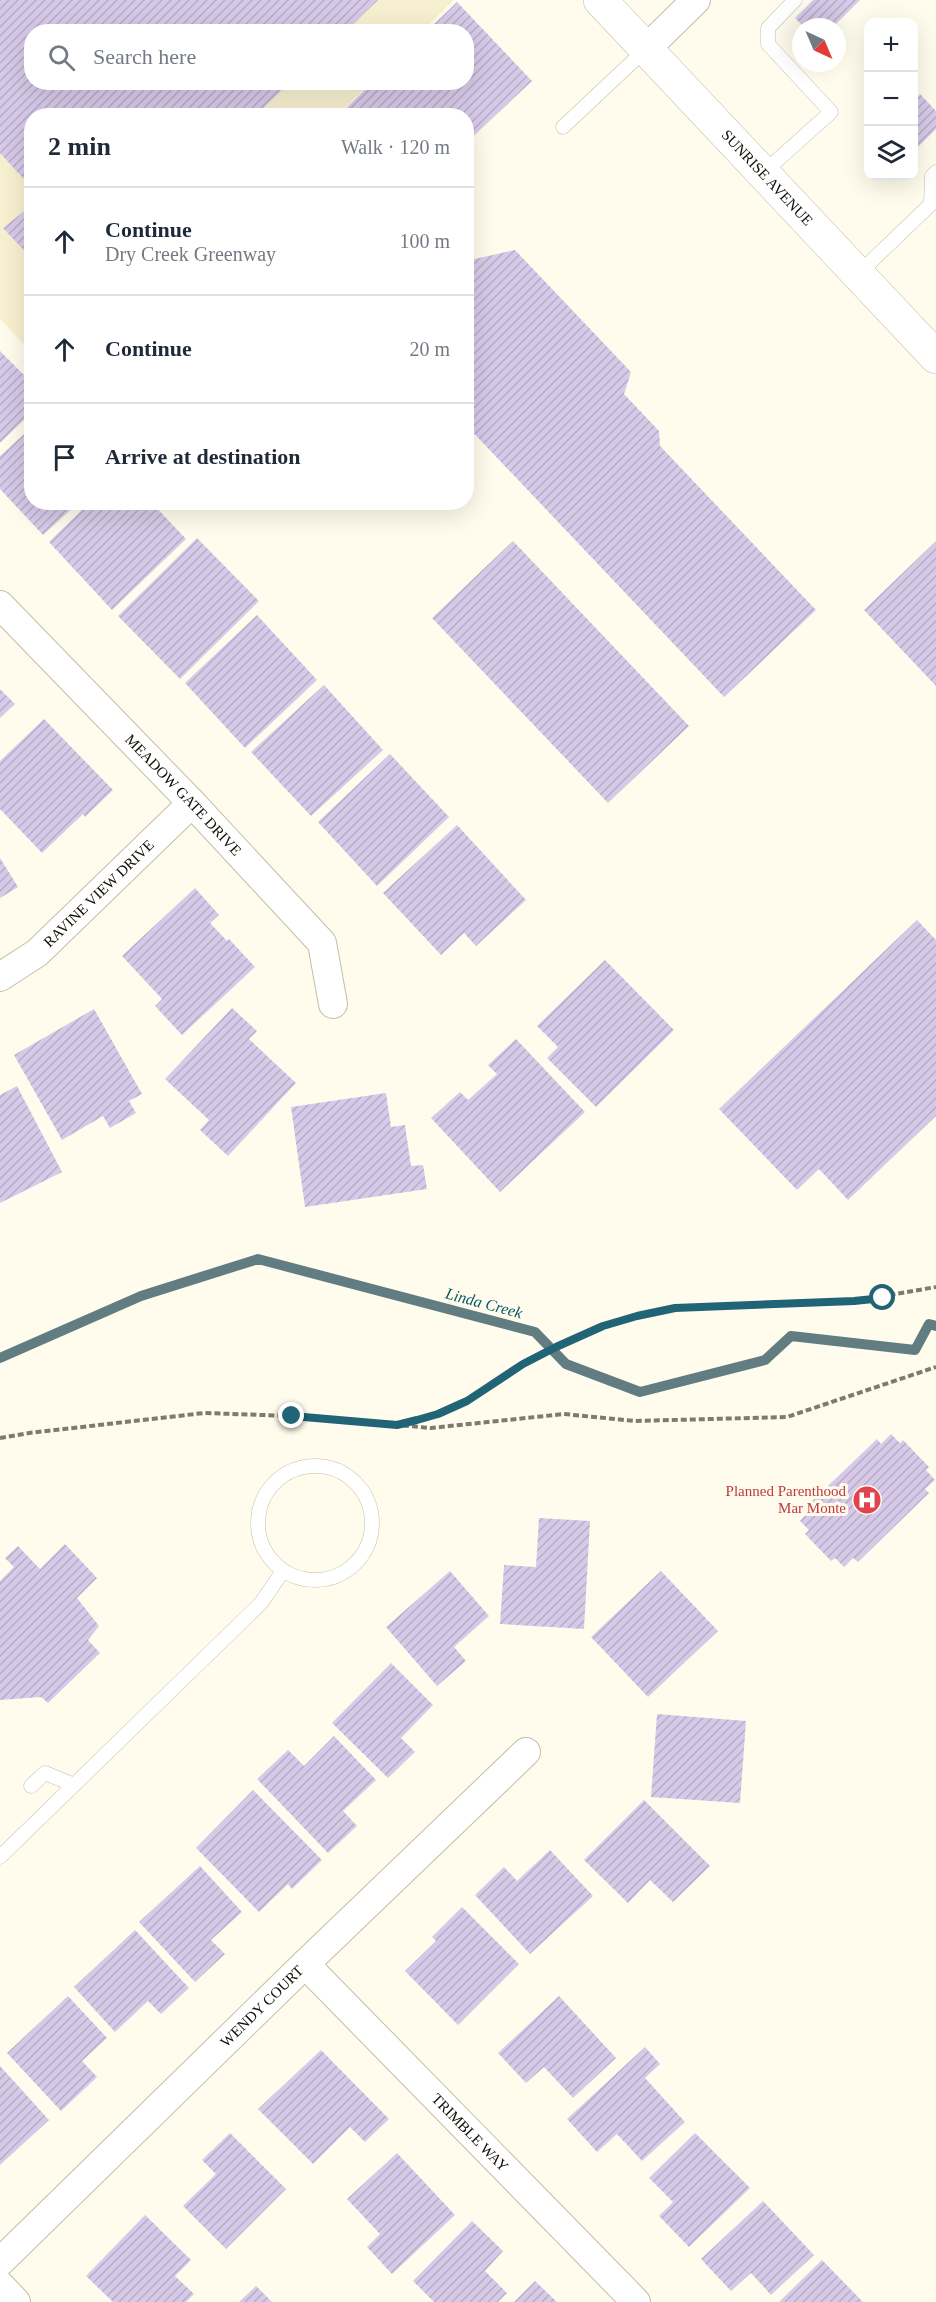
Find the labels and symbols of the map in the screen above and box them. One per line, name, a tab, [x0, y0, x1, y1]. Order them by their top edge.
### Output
north arrow	[792, 18, 846, 72]
street label: SUNRISE AVENUE	[718, 127, 816, 229]
street label: MEADOW GATE DRIVE	[122, 731, 244, 859]
street label: RAVINE VIEW DRIVE	[40, 836, 157, 950]
water label: Linda Creek	[443, 1284, 525, 1322]
route start	[869, 1284, 895, 1310]
route end	[278, 1402, 304, 1428]
place label: Planned Parenthood Mar Monte	[726, 1483, 846, 1516]
hospital icon: Planned Parenthood Mar Monte	[851, 1484, 883, 1516]
street label: WENDY COURT	[217, 1962, 306, 2050]
street label: TRIMBLE WAY	[429, 2091, 512, 2175]

